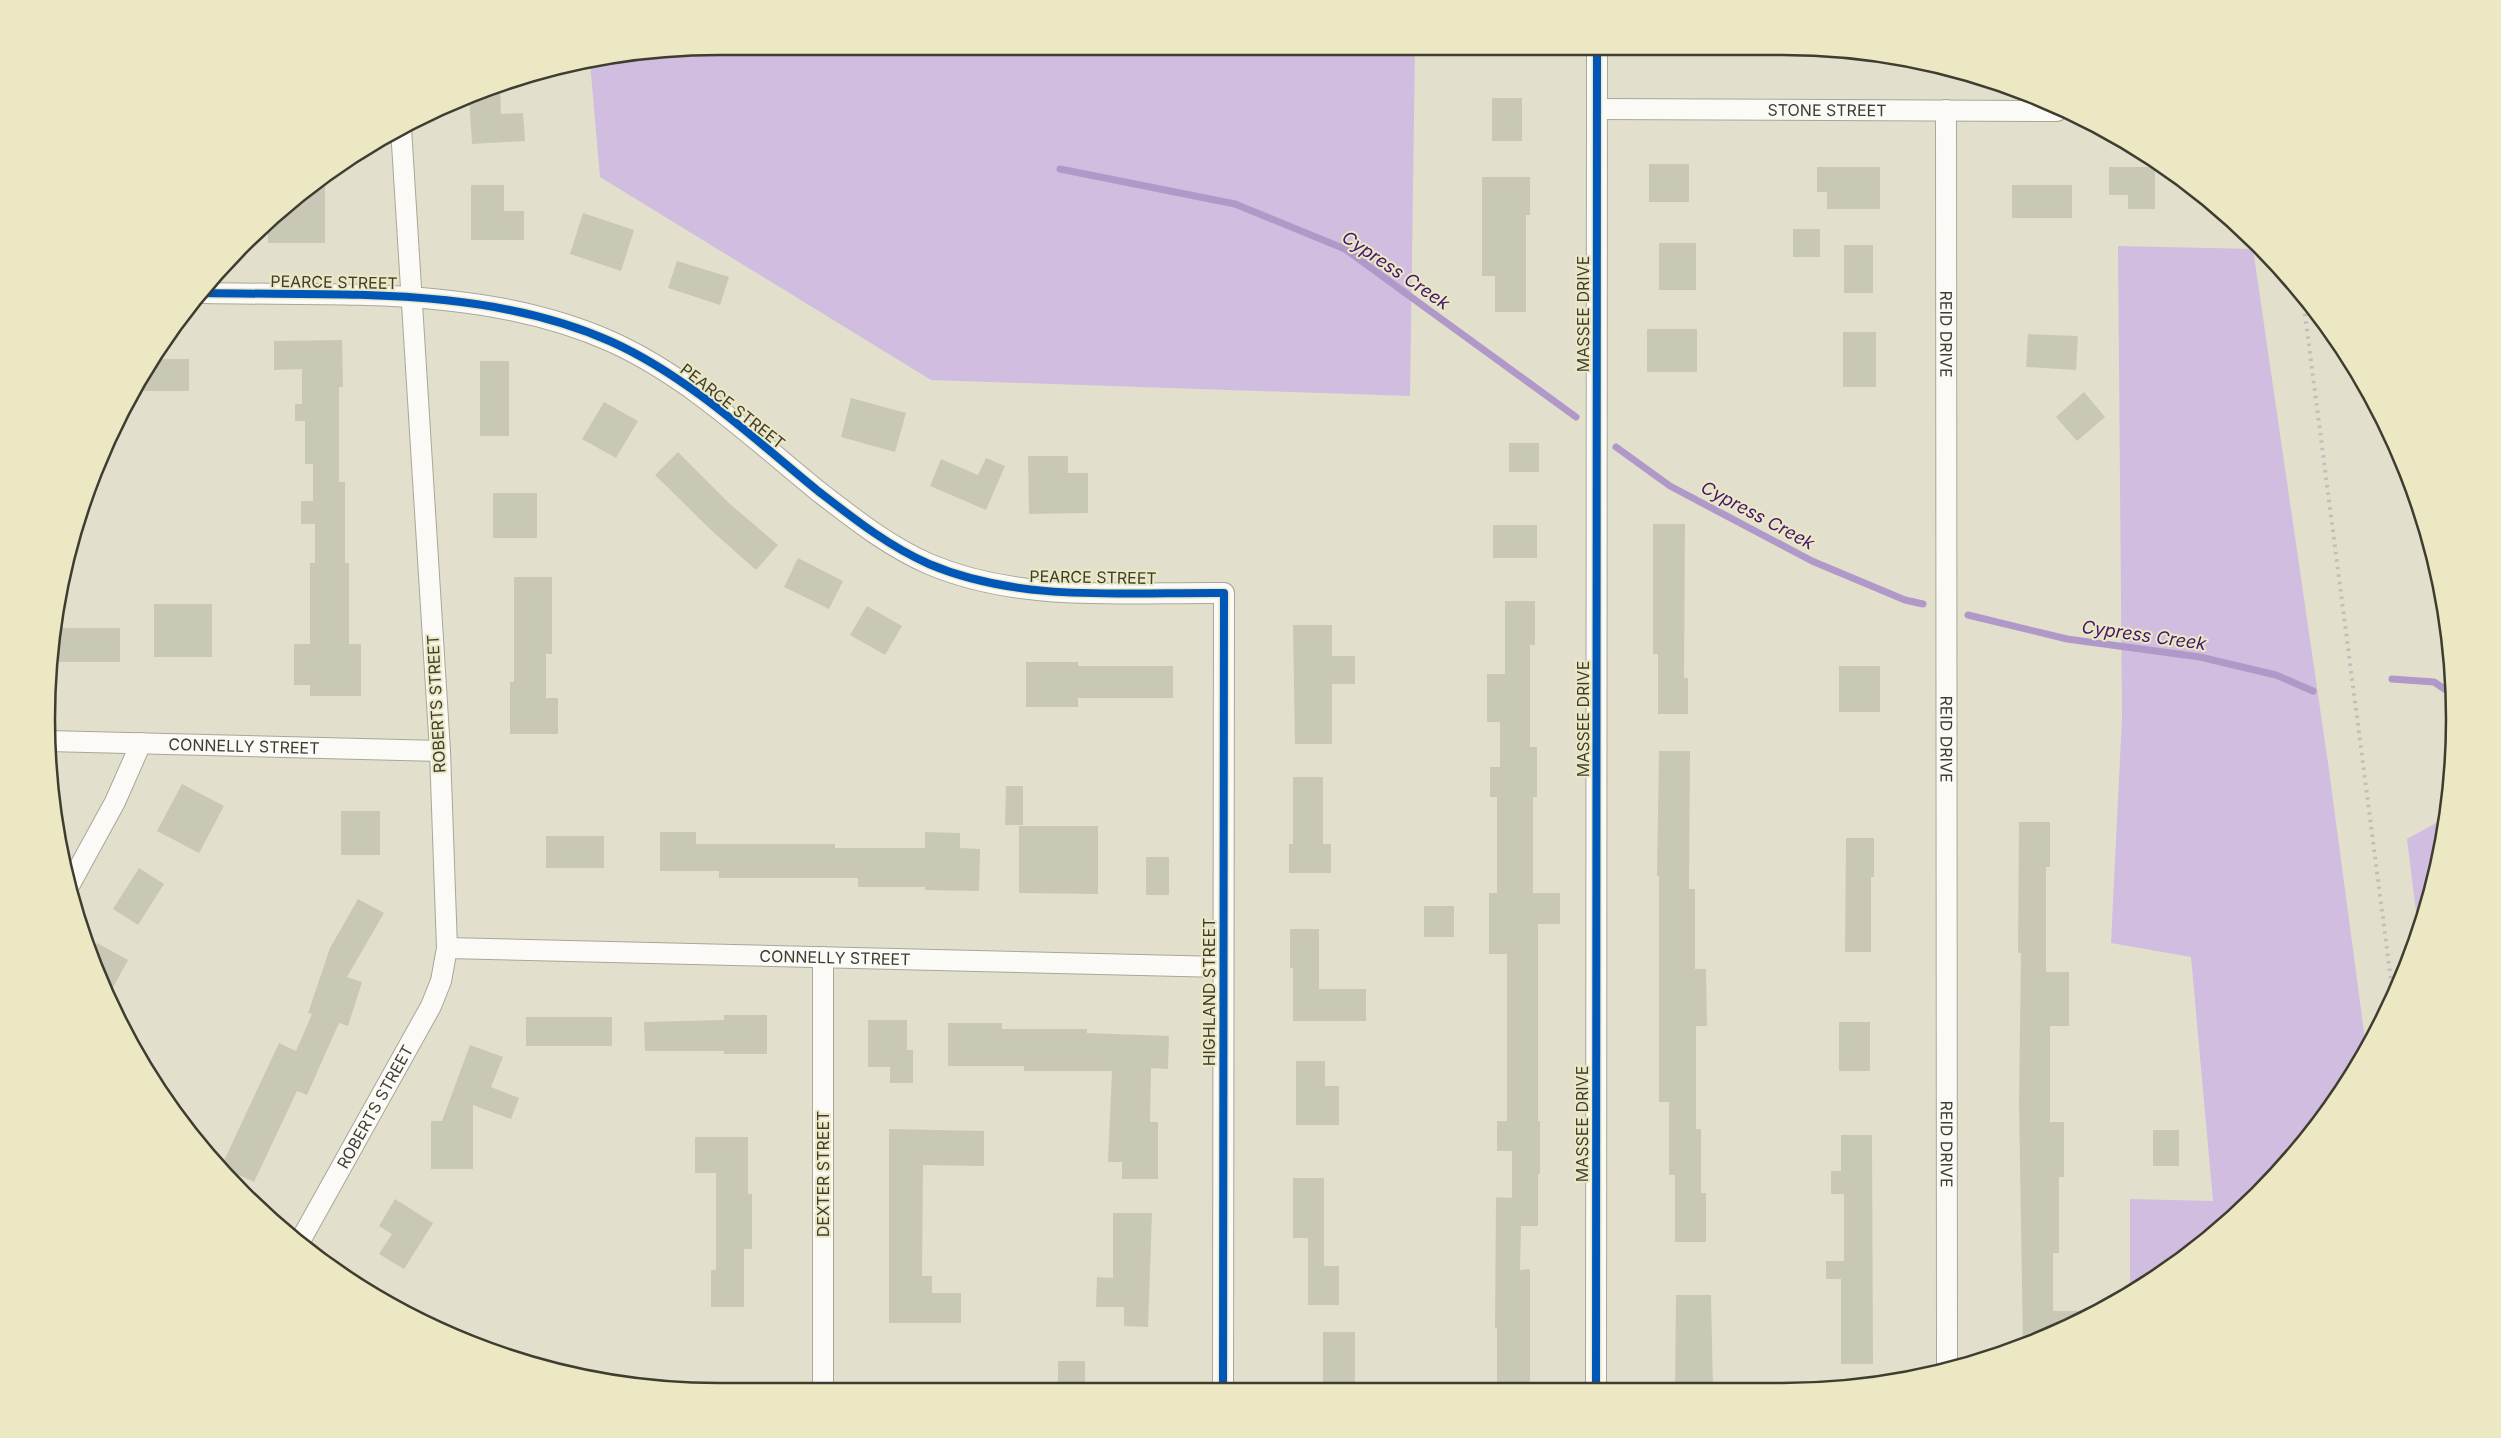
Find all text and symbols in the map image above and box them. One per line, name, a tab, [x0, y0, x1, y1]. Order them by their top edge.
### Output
street label: STONE STREET	[1767, 100, 1887, 120]
water label: Cypress Creek	[1338, 226, 1455, 314]
street label: MASSEE DRIVE	[1573, 256, 1593, 372]
street label: PEARCE STREET	[270, 271, 398, 293]
street label: REID DRIVE	[1936, 290, 1956, 378]
street label: PEARCE STREET	[677, 359, 789, 453]
water label: Cypress Creek	[1698, 476, 1819, 554]
street label: PEARCE STREET	[1029, 566, 1157, 588]
water label: Cypress Creek	[2080, 616, 2209, 654]
street label: ROBERTS STREET	[422, 634, 450, 774]
street label: MASSEE DRIVE	[1573, 661, 1593, 777]
street label: REID DRIVE	[1936, 695, 1957, 783]
street label: CONNELLY STREET	[168, 734, 320, 758]
street label: HIGHLAND STREET	[1199, 918, 1219, 1066]
street label: CONNELLY STREET	[759, 946, 911, 969]
street label: ROBERTS STREET	[332, 1041, 417, 1172]
street label: MASSEE DRIVE	[1572, 1066, 1592, 1182]
street label: REID DRIVE	[1937, 1100, 1957, 1188]
street label: DEXTER STREET	[813, 1111, 833, 1237]

